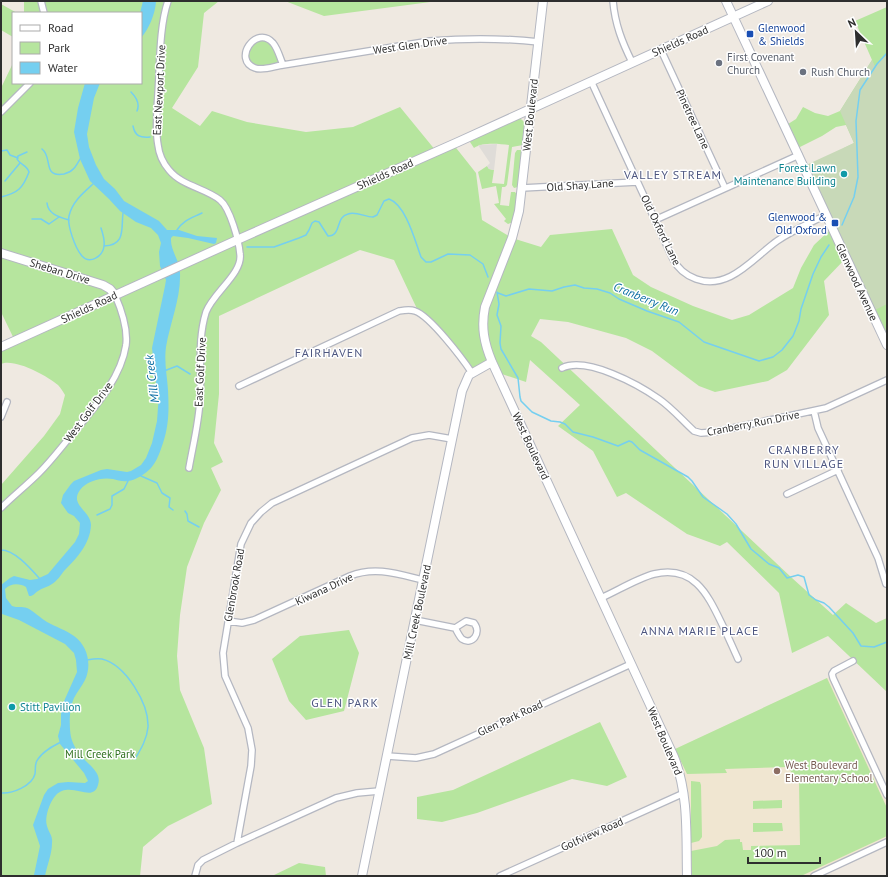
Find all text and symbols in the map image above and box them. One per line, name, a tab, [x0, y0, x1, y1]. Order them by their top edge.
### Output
legend	[12, 12, 142, 84]
north arrow	[836, 12, 876, 52]
text: N	[846, 15, 858, 31]
text: Road	[48, 20, 73, 35]
place label: Glenwood & Shields	[758, 21, 805, 48]
street label: Shields Road	[650, 22, 710, 60]
marker: Glenwood & Shields	[745, 29, 755, 39]
street label: West Glen Drive	[372, 33, 448, 57]
text: Park	[48, 40, 70, 55]
street label: East Newport Drive	[150, 44, 168, 136]
place label: First Covenant Church	[727, 50, 795, 77]
marker: First Covenant Church	[714, 58, 724, 68]
text: Water	[48, 60, 78, 75]
place label: Rush Church	[811, 65, 870, 79]
marker: Rush Church	[798, 67, 808, 77]
street label: West Boulevard	[519, 78, 541, 152]
street label: Pinetree Lane	[673, 87, 713, 152]
street label: Shields Road	[355, 155, 415, 193]
place label: Forest Lawn Maintenance Building	[734, 161, 836, 188]
district label: VALLEY STREAM	[623, 167, 722, 182]
marker: Forest Lawn Maintenance Building	[839, 169, 849, 179]
street label: Old Shay Lane	[546, 176, 614, 194]
street label: Old Oxford Lane	[638, 192, 684, 268]
place label: Glenwood & Old Oxford	[768, 210, 827, 237]
marker: Glenwood & Old Oxford	[830, 218, 840, 228]
street label: Glenwood Avenue	[833, 241, 881, 323]
street label: Sheban Drive	[28, 255, 92, 287]
water label: Cranberry Run	[611, 279, 681, 318]
street label: Shields Road	[59, 288, 119, 326]
street label: East Golf Drive	[191, 336, 209, 407]
district label: FAIRHAVEN	[295, 345, 363, 360]
water label: Mill Creek	[141, 354, 162, 404]
street label: West Golf Drive	[61, 379, 116, 445]
street label: Cranberry Run Drive	[706, 407, 801, 439]
street label: West Boulevard	[509, 410, 553, 482]
district label: CRANBERRY RUN VILLAGE	[764, 442, 844, 471]
street label: Glenbrook Road	[221, 547, 247, 623]
street label: Mill Creek Boulevard	[400, 563, 434, 661]
street label: Kiwana Drive	[293, 569, 356, 609]
district label: ANNA MARIE PLACE	[641, 623, 759, 638]
district label: GLEN PARK	[311, 695, 379, 710]
street label: Glen Park Road	[475, 697, 545, 739]
place label: Stitt Pavilion	[20, 700, 80, 714]
marker: Stitt Pavilion	[7, 702, 17, 712]
street label: West Boulevard	[644, 705, 686, 777]
park label: Mill Creek Park	[65, 747, 136, 761]
place label: West Boulevard Elementary School	[785, 758, 873, 785]
marker: West Boulevard Elementary School	[772, 766, 782, 776]
street label: Golfview Road	[558, 814, 626, 854]
scale bar	[748, 839, 820, 865]
text: 100 m	[754, 845, 787, 860]

